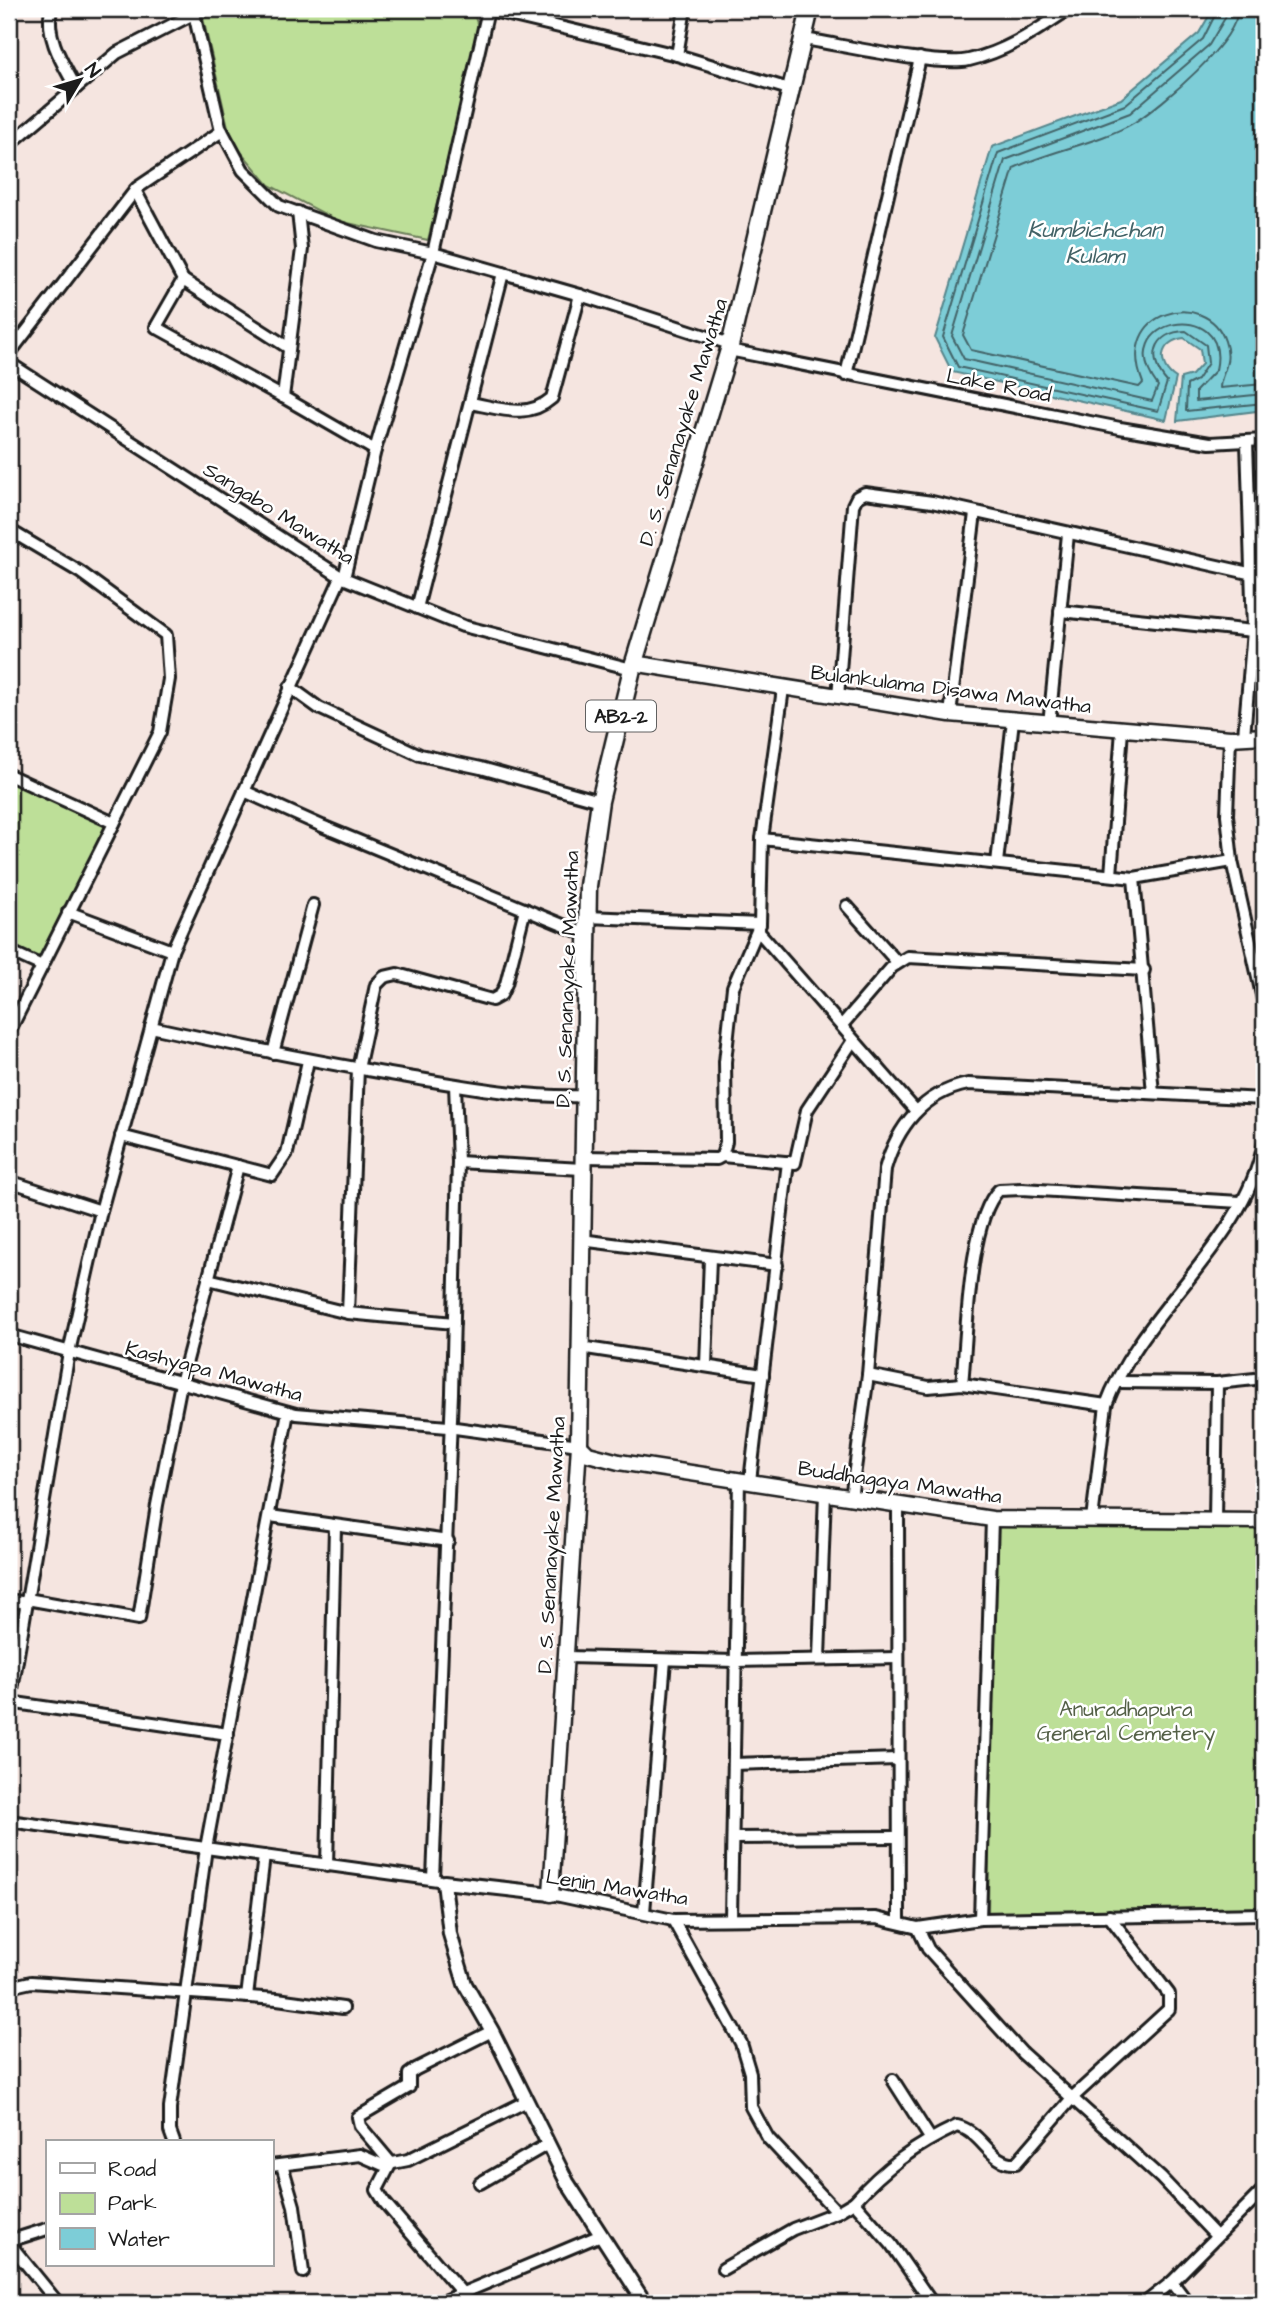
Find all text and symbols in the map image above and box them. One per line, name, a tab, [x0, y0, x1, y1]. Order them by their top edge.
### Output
north arrow	[46, 46, 116, 116]
text: N	[78, 57, 107, 84]
water label: Kumbichchan Kulam	[1028, 214, 1165, 272]
street label: D. S. Senanayake Mawatha	[632, 295, 737, 550]
street label: Lake Road	[944, 361, 1054, 410]
street label: Sangabo Mawatha	[196, 455, 360, 574]
street label: Bulankulama Disawa Mawatha	[809, 658, 1093, 721]
road number: AB2-2	[586, 701, 656, 732]
street label: D. S. Senanayake Mawatha	[549, 850, 588, 1108]
street label: Kashyapa Mawatha	[121, 1334, 306, 1411]
street label: D. S. Senanayake Mawatha	[530, 1416, 575, 1674]
street label: Buddhagaya Mawatha	[796, 1454, 1004, 1513]
park label: Anuradhapura General Cemetery	[1037, 1695, 1216, 1750]
street label: Lenin Mawatha	[544, 1862, 691, 1913]
legend	[46, 2140, 273, 2266]
text: Road	[108, 2155, 156, 2184]
text: Park	[108, 2189, 157, 2218]
text: Water	[108, 2225, 170, 2254]

